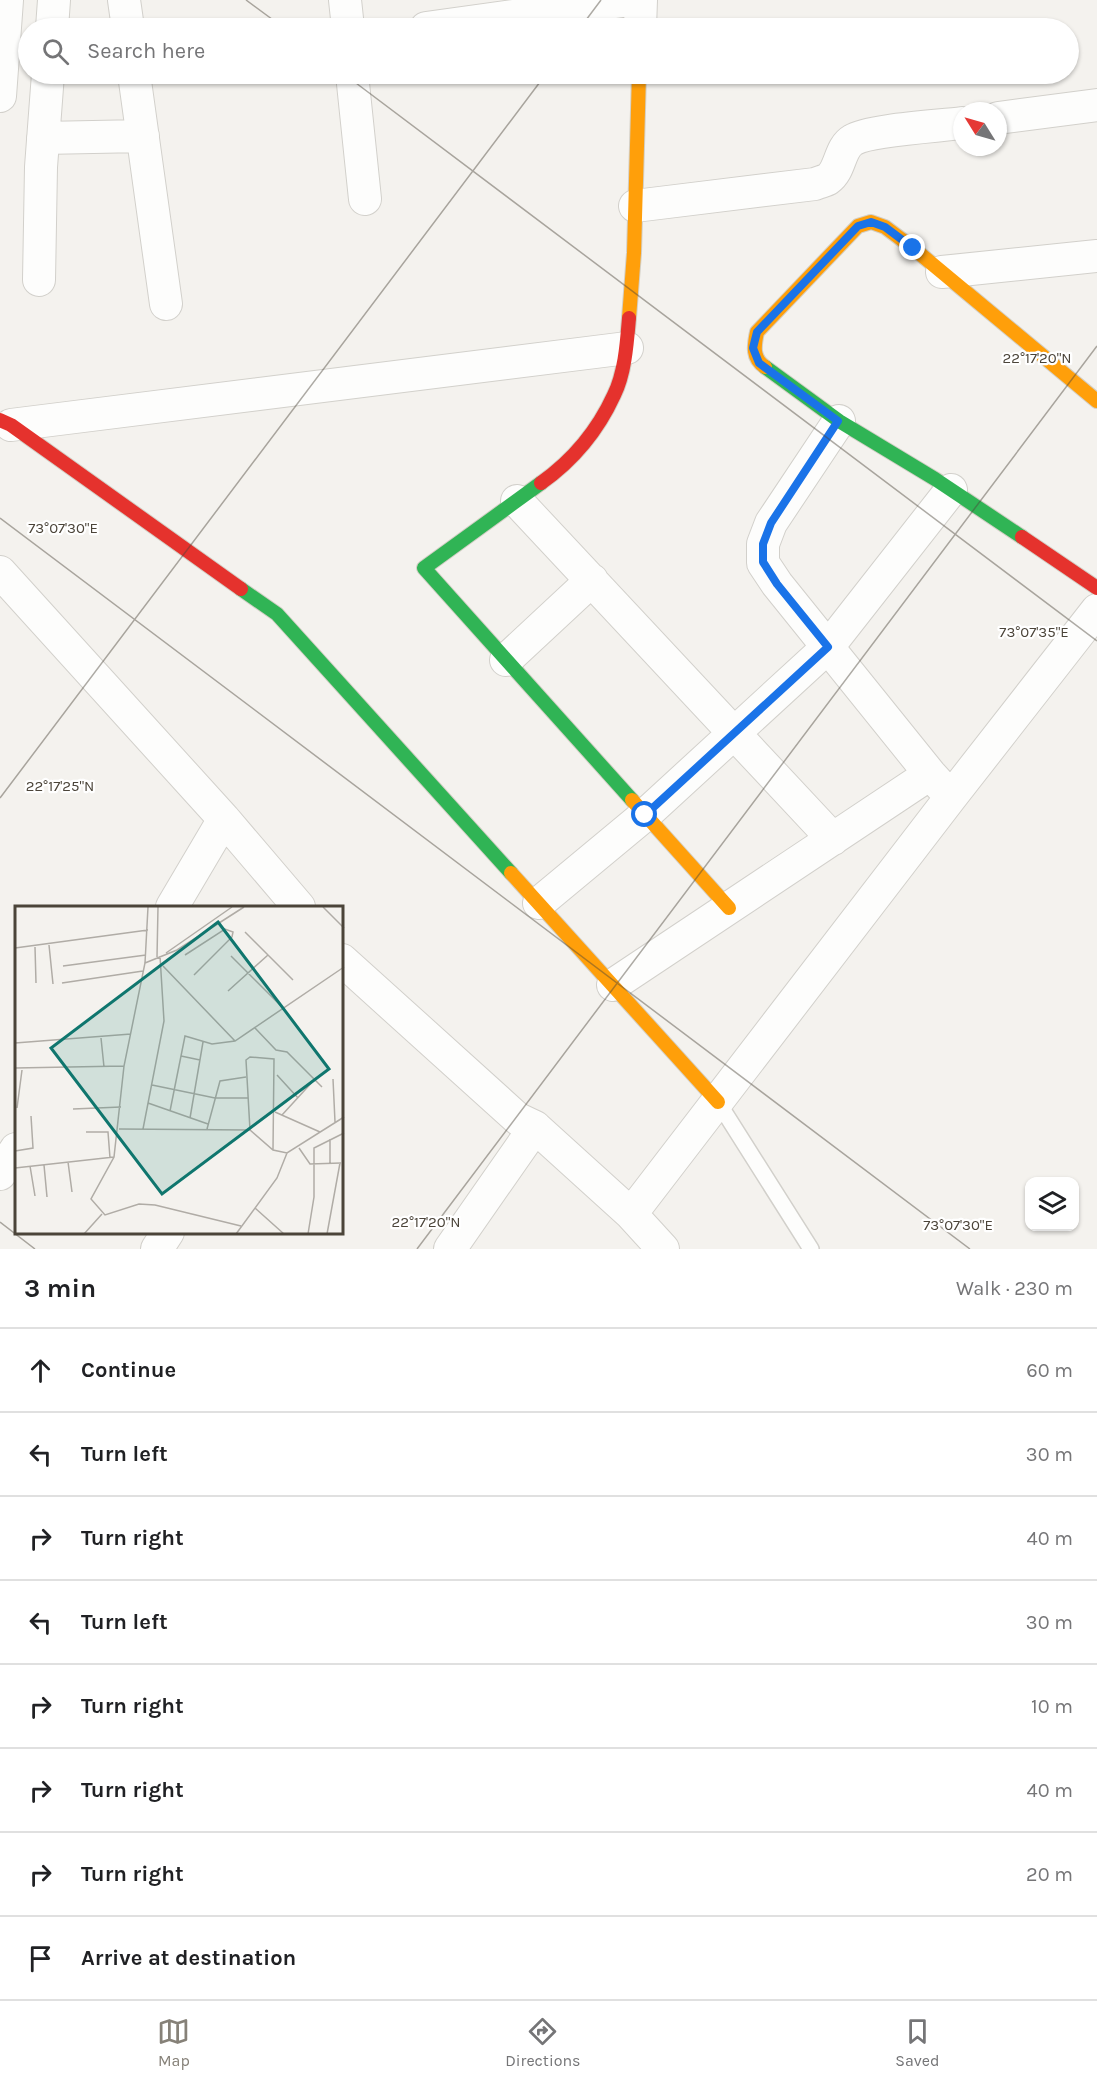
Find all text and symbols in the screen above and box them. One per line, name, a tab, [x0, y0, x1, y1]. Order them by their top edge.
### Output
search box	[18, 18, 1079, 84]
icon: search	[39, 35, 72, 68]
text: Search here	[87, 38, 205, 64]
north arrow	[953, 102, 1007, 156]
route end	[899, 234, 925, 260]
text: 22°17'20"N	[1003, 349, 1071, 367]
text: 73°07'30"E	[28, 519, 98, 537]
text: 73°07'35"E	[999, 623, 1069, 641]
text: 22°17'25"N	[26, 777, 94, 795]
route start	[631, 801, 657, 827]
inset map	[15, 906, 344, 1234]
map controls	[1025, 1177, 1079, 1231]
button: layers	[1025, 1177, 1079, 1231]
text: 22°17'20"N	[392, 1213, 460, 1231]
text: 73°07'30"E	[923, 1216, 993, 1234]
text: 3 min	[24, 1273, 96, 1304]
text: Walk · 230 m	[956, 1277, 1073, 1300]
icon: ahead	[24, 1354, 57, 1387]
text: Continue	[81, 1357, 176, 1383]
text: 60 m	[1026, 1359, 1073, 1382]
icon: left	[24, 1438, 57, 1471]
text: Turn left	[81, 1441, 168, 1467]
text: 30 m	[1026, 1443, 1073, 1466]
icon: right	[24, 1522, 57, 1555]
text: Turn right	[81, 1525, 184, 1551]
text: 40 m	[1027, 1527, 1073, 1550]
icon: left	[24, 1606, 57, 1639]
text: Turn left	[81, 1609, 168, 1635]
text: 30 m	[1026, 1611, 1073, 1634]
icon: right	[24, 1690, 57, 1723]
text: Turn right	[81, 1693, 184, 1719]
text: 10 m	[1031, 1695, 1073, 1718]
icon: right	[24, 1774, 57, 1807]
text: Turn right	[81, 1777, 184, 1803]
text: 40 m	[1027, 1779, 1073, 1802]
icon: right	[24, 1858, 57, 1891]
text: Turn right	[81, 1861, 184, 1887]
text: 20 m	[1026, 1863, 1073, 1886]
icon: arrive	[24, 1942, 57, 1975]
text: Arrive at destination	[81, 1945, 296, 1971]
tab: Map	[157, 2015, 190, 2070]
tab: Directions	[505, 2015, 580, 2070]
tab: Saved	[895, 2015, 940, 2070]

